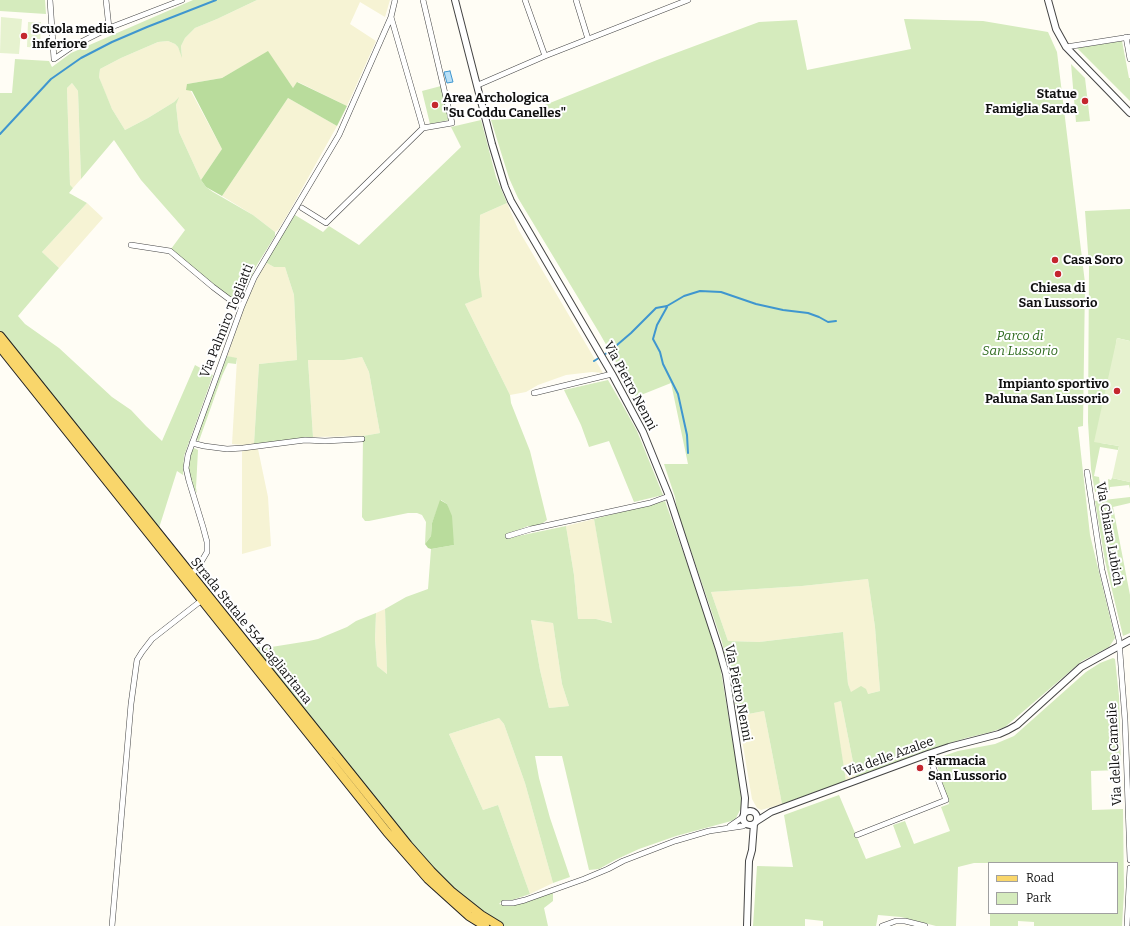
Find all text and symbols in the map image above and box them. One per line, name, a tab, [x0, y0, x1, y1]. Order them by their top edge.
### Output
place label: Scuola media inferiore	[32, 21, 114, 52]
marker: Scuola media inferiore	[19, 31, 29, 41]
place label: Statue Famiglia Sarda	[985, 86, 1077, 117]
place label: Area Archologica "Su Coddu Canelles"	[443, 90, 566, 121]
marker: Statue Famiglia Sarda	[1080, 96, 1090, 106]
marker: Area Archologica "Su Coddu Canelles"	[430, 100, 440, 110]
place label: Casa Soro	[1063, 252, 1123, 268]
marker: Casa Soro	[1050, 255, 1060, 265]
street label: Via Palmiro Togliatti	[197, 262, 257, 380]
marker: Chiesa di San Lussorio	[1053, 269, 1063, 279]
place label: Chiesa di San Lussorio	[1019, 280, 1097, 311]
park label: Parco di San Lussorio	[982, 328, 1058, 359]
street label: Via Pietro Nenni	[600, 339, 660, 433]
place label: Impianto sportivo Paluna San Lussorio	[985, 376, 1109, 407]
marker: Impianto sportivo Paluna San Lussorio	[1112, 386, 1122, 396]
street label: Via Chiara Lubich	[1092, 481, 1126, 587]
street label: Strada Statale 554 Cagliaritana	[187, 555, 315, 707]
street label: Via Pietro Nenni	[721, 643, 755, 743]
street label: Via delle Camelie	[1105, 702, 1125, 806]
street label: Via delle Azalee	[842, 734, 936, 780]
place label: Farmacia San Lussorio	[928, 753, 1007, 784]
marker: Farmacia San Lussorio	[915, 763, 925, 773]
legend	[988, 862, 1118, 914]
text: Road	[1026, 871, 1054, 885]
text: Park	[1026, 891, 1051, 905]

